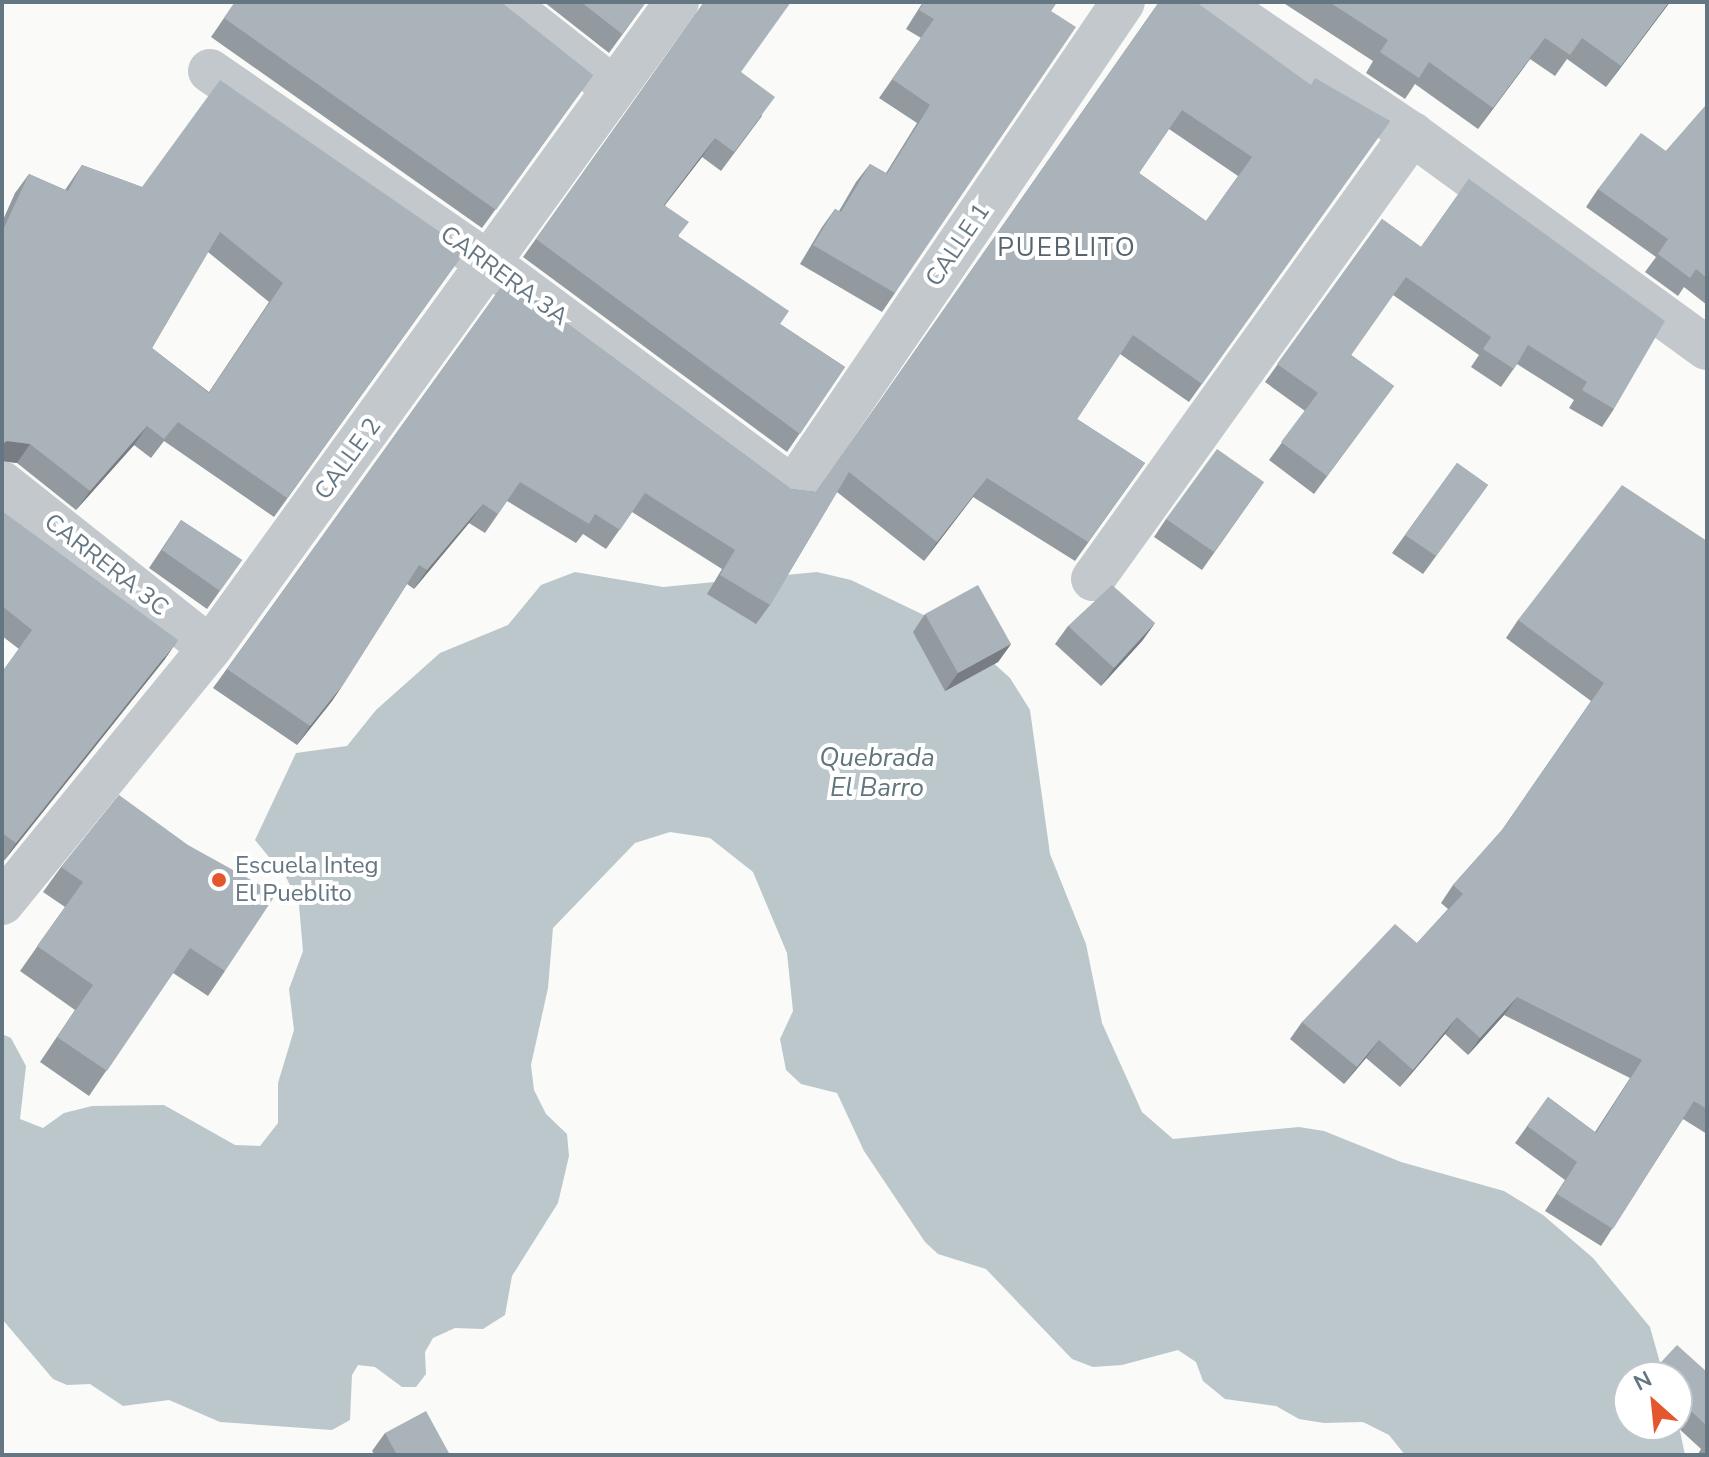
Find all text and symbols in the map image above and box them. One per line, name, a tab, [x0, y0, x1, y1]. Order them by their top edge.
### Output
street label: CALLE 1	[920, 198, 996, 292]
street label: CARRERA 3A	[435, 220, 573, 332]
district label: PUEBLITO	[997, 232, 1137, 264]
street label: CALLE 2	[309, 413, 387, 505]
street label: CARRERA 3C	[38, 508, 174, 622]
water label: Quebrada El Barro	[819, 742, 935, 804]
place label: Escuela Integ El Pueblito	[235, 852, 379, 908]
marker: Escuela Integ El Pueblito	[210, 871, 228, 889]
north arrow	[1613, 1361, 1693, 1441]
text: N	[1629, 1364, 1657, 1399]

